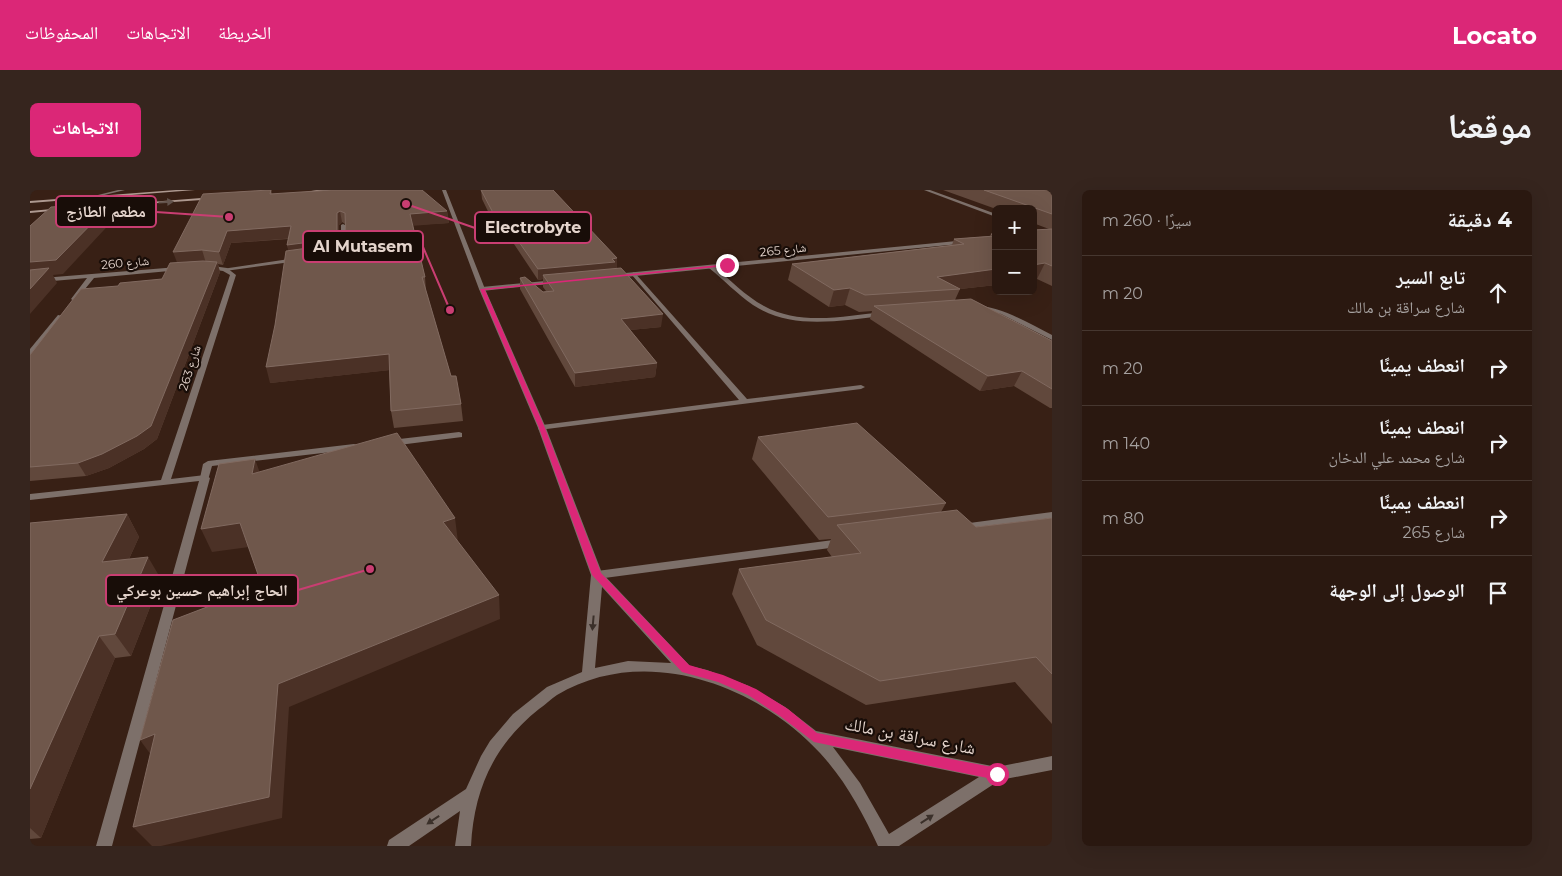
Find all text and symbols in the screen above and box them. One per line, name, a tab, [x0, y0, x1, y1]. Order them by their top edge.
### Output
text: Locato	[1452, 21, 1537, 50]
text: المحفوظات	[25, 22, 98, 44]
text: الاتجاهات	[126, 22, 190, 44]
text: الخريطة	[218, 22, 271, 44]
button: الاتجاهات	[30, 103, 141, 157]
text: موقعنا	[1447, 104, 1532, 147]
callout: مطعم الطازج	[56, 196, 156, 227]
one-way arrow	[158, 197, 174, 205]
text: مطعم الطازج	[66, 202, 146, 223]
map controls	[992, 205, 1037, 295]
button: +	[992, 205, 1037, 250]
text: 4 دقيقة	[1447, 207, 1512, 232]
text: سيرًا · 260 m	[1102, 211, 1192, 230]
callout: Electrobyte	[475, 212, 591, 243]
text: Electrobyte	[485, 218, 581, 237]
callout: Al Mutasem	[303, 231, 423, 262]
text: Al Mutasem	[312, 237, 413, 256]
street label: شارع 265	[759, 240, 807, 260]
button: −	[992, 250, 1037, 295]
street label: شارع 260	[100, 253, 150, 273]
route end	[716, 254, 739, 277]
text: تابع السير	[1396, 266, 1465, 289]
icon: ahead	[1484, 279, 1512, 307]
text: 20 m	[1102, 284, 1143, 303]
text: شارع سراقة بن مالك	[1347, 298, 1465, 317]
street label: شارع 263	[175, 343, 205, 393]
text: انعطف يمينًا	[1379, 354, 1465, 377]
icon: right	[1484, 354, 1512, 382]
text: 20 m	[1102, 359, 1143, 378]
text: انعطف يمينًا	[1379, 416, 1465, 439]
icon: right	[1484, 429, 1512, 457]
text: 140 m	[1102, 434, 1150, 453]
text: شارع محمد علي الدخان	[1328, 448, 1465, 467]
text: انعطف يمينًا	[1379, 491, 1465, 514]
icon: right	[1484, 504, 1512, 532]
text: 80 m	[1102, 509, 1144, 528]
text: شارع 265	[1403, 523, 1465, 542]
callout: الحاج إبراهيم حسين بوعركي	[106, 575, 298, 606]
text: الوصول إلى الوجهة	[1329, 579, 1465, 602]
icon: arrive	[1484, 579, 1512, 607]
text: الحاج إبراهيم حسين بوعركي	[116, 581, 288, 603]
one-way arrow	[588, 615, 596, 631]
street label: شارع سراقة بن مالك	[843, 713, 977, 759]
route start	[986, 763, 1009, 786]
one-way arrow	[920, 814, 933, 824]
one-way arrow	[426, 815, 440, 825]

